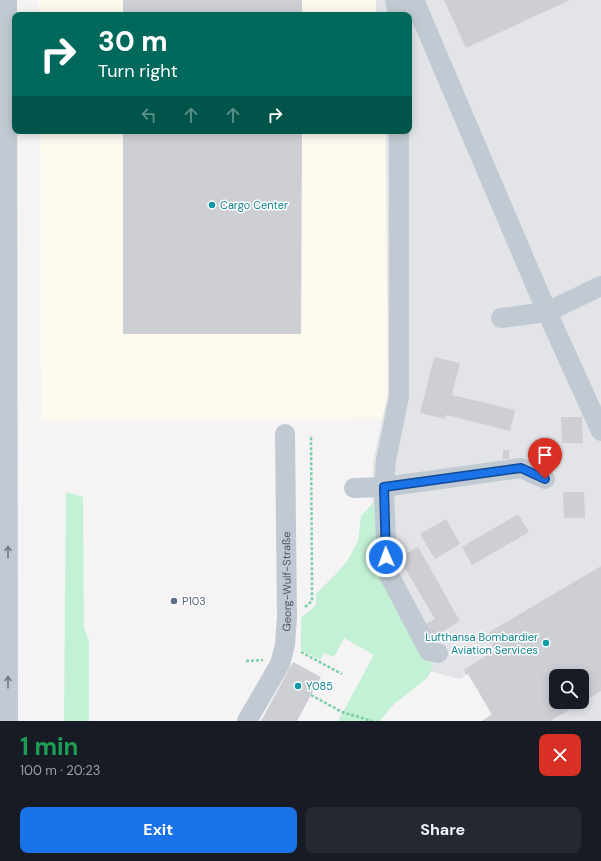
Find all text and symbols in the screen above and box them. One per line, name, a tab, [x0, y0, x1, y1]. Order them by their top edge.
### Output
text: 30 m	[98, 23, 168, 60]
icon: right	[32, 28, 84, 80]
text: Turn right	[98, 59, 178, 83]
icon: left	[138, 104, 160, 126]
icon: ahead	[180, 104, 202, 126]
icon: ahead	[222, 104, 244, 126]
icon: right	[264, 104, 286, 126]
place label: Cargo Center	[220, 198, 288, 212]
marker: Cargo Center	[207, 200, 217, 210]
pin	[528, 438, 562, 479]
icon: arrive	[534, 444, 556, 466]
street label: Georg-Wulf-Straße	[279, 532, 294, 632]
position arrow	[365, 536, 407, 578]
one-way arrow	[4, 546, 11, 559]
place label: P103	[182, 594, 206, 608]
marker: P103	[169, 596, 179, 606]
place label: Lufthansa Bombardier Aviation Services	[425, 630, 538, 657]
marker: Lufthansa Bombardier Aviation Services	[541, 638, 551, 648]
map controls	[549, 669, 589, 709]
button: search	[549, 669, 589, 709]
one-way arrow	[4, 676, 11, 689]
place label: Y085	[306, 679, 333, 693]
marker: Y085	[293, 681, 303, 691]
text: 1 min	[20, 731, 78, 762]
button: close	[539, 734, 581, 776]
text: 100 m · 20:23	[20, 762, 100, 779]
button: Exit	[20, 807, 297, 853]
button: Share	[305, 807, 581, 853]

